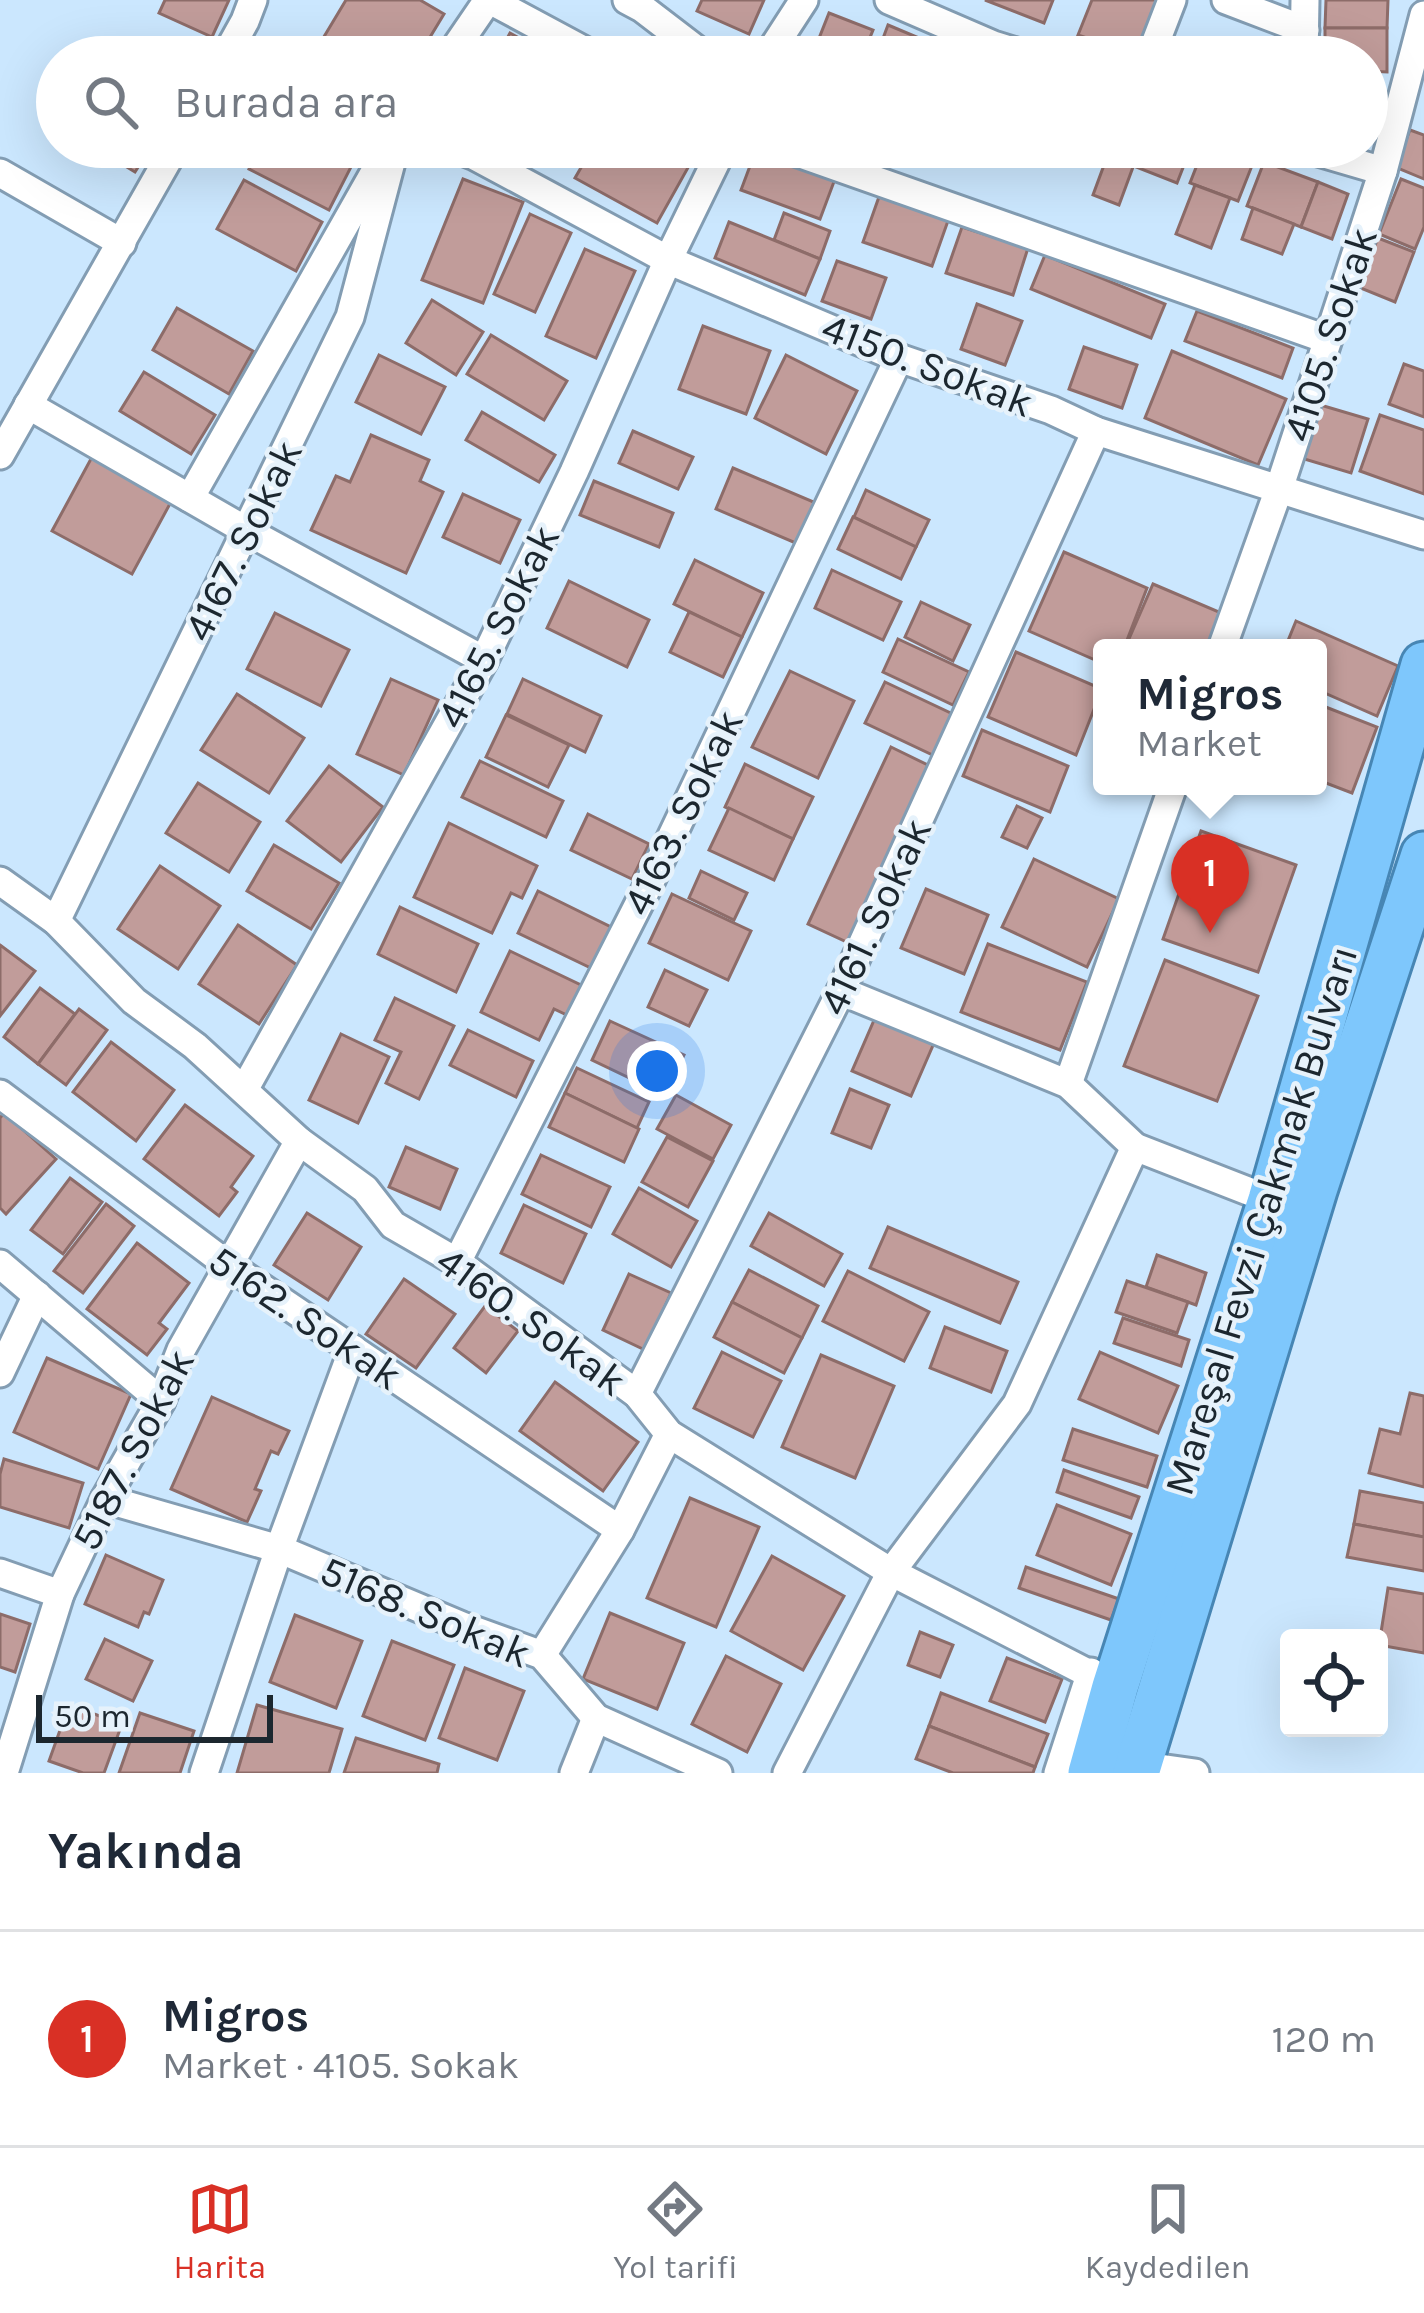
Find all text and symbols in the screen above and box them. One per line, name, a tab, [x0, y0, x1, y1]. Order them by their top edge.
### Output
search box	[36, 36, 1388, 168]
icon: search	[78, 69, 144, 135]
text: Burada ara	[174, 76, 398, 128]
street label: 4105. Sokak	[1272, 221, 1388, 448]
street label: 4150. Sokak	[815, 302, 1040, 428]
street label: 4167. Sokak	[173, 432, 313, 649]
street label: 4165. Sokak	[425, 516, 570, 736]
popup	[1093, 639, 1327, 795]
text: Migros	[1136, 668, 1284, 720]
street label: 4163. Sokak	[612, 702, 754, 923]
text: Market	[1136, 720, 1262, 766]
street label: 4161. Sokak	[808, 810, 942, 1023]
pin: 1	[1171, 834, 1249, 933]
street label: Mareşal Fevzi Çakmak Bulvarı	[1153, 939, 1368, 1501]
your location	[627, 1041, 687, 1101]
street label: 5162. Sokak	[199, 1235, 412, 1401]
street label: 4160. Sokak	[427, 1235, 636, 1406]
street label: 5187. Sokak	[61, 1340, 205, 1559]
street label: 5168. Sokak	[313, 1545, 538, 1679]
map controls	[1280, 1629, 1388, 1737]
button: locate	[1280, 1629, 1388, 1737]
scale bar	[36, 1689, 273, 1742]
text: 50 m	[54, 1697, 131, 1735]
text: Yakında	[48, 1821, 244, 1881]
text: Migros	[162, 1990, 309, 2042]
text: 1	[80, 2016, 94, 2062]
text: 120 m	[1272, 2016, 1376, 2062]
text: Market · 4105. Sokak	[162, 2042, 519, 2088]
tab: Harita	[174, 2176, 266, 2286]
tab: Yol tarifi	[613, 2176, 738, 2286]
tab: Kaydedilen	[1085, 2176, 1250, 2286]

